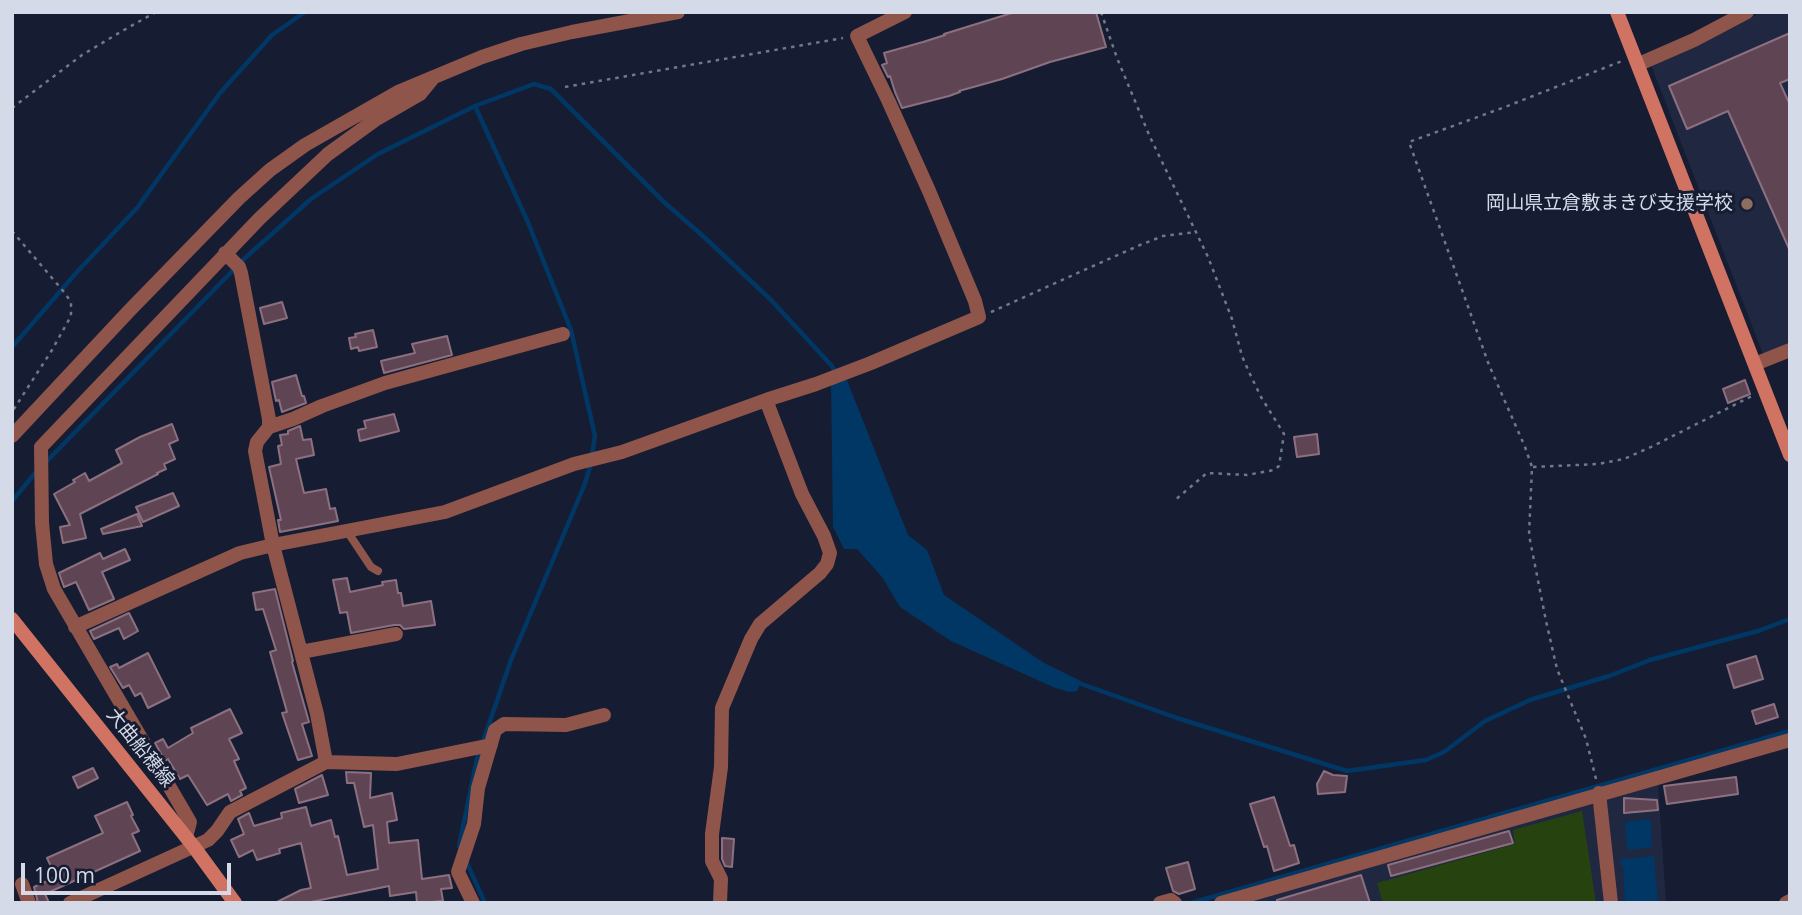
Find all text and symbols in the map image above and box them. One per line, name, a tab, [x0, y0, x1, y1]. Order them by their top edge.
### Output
place label: 岡山県立倉敷まきび支援学校	[1486, 193, 1733, 215]
marker: 岡山県立倉敷まきび支援学校	[1739, 196, 1755, 212]
street label: 大曲船穂線	[101, 704, 179, 792]
scale bar	[24, 848, 234, 892]
text: 100 m	[34, 861, 95, 889]

